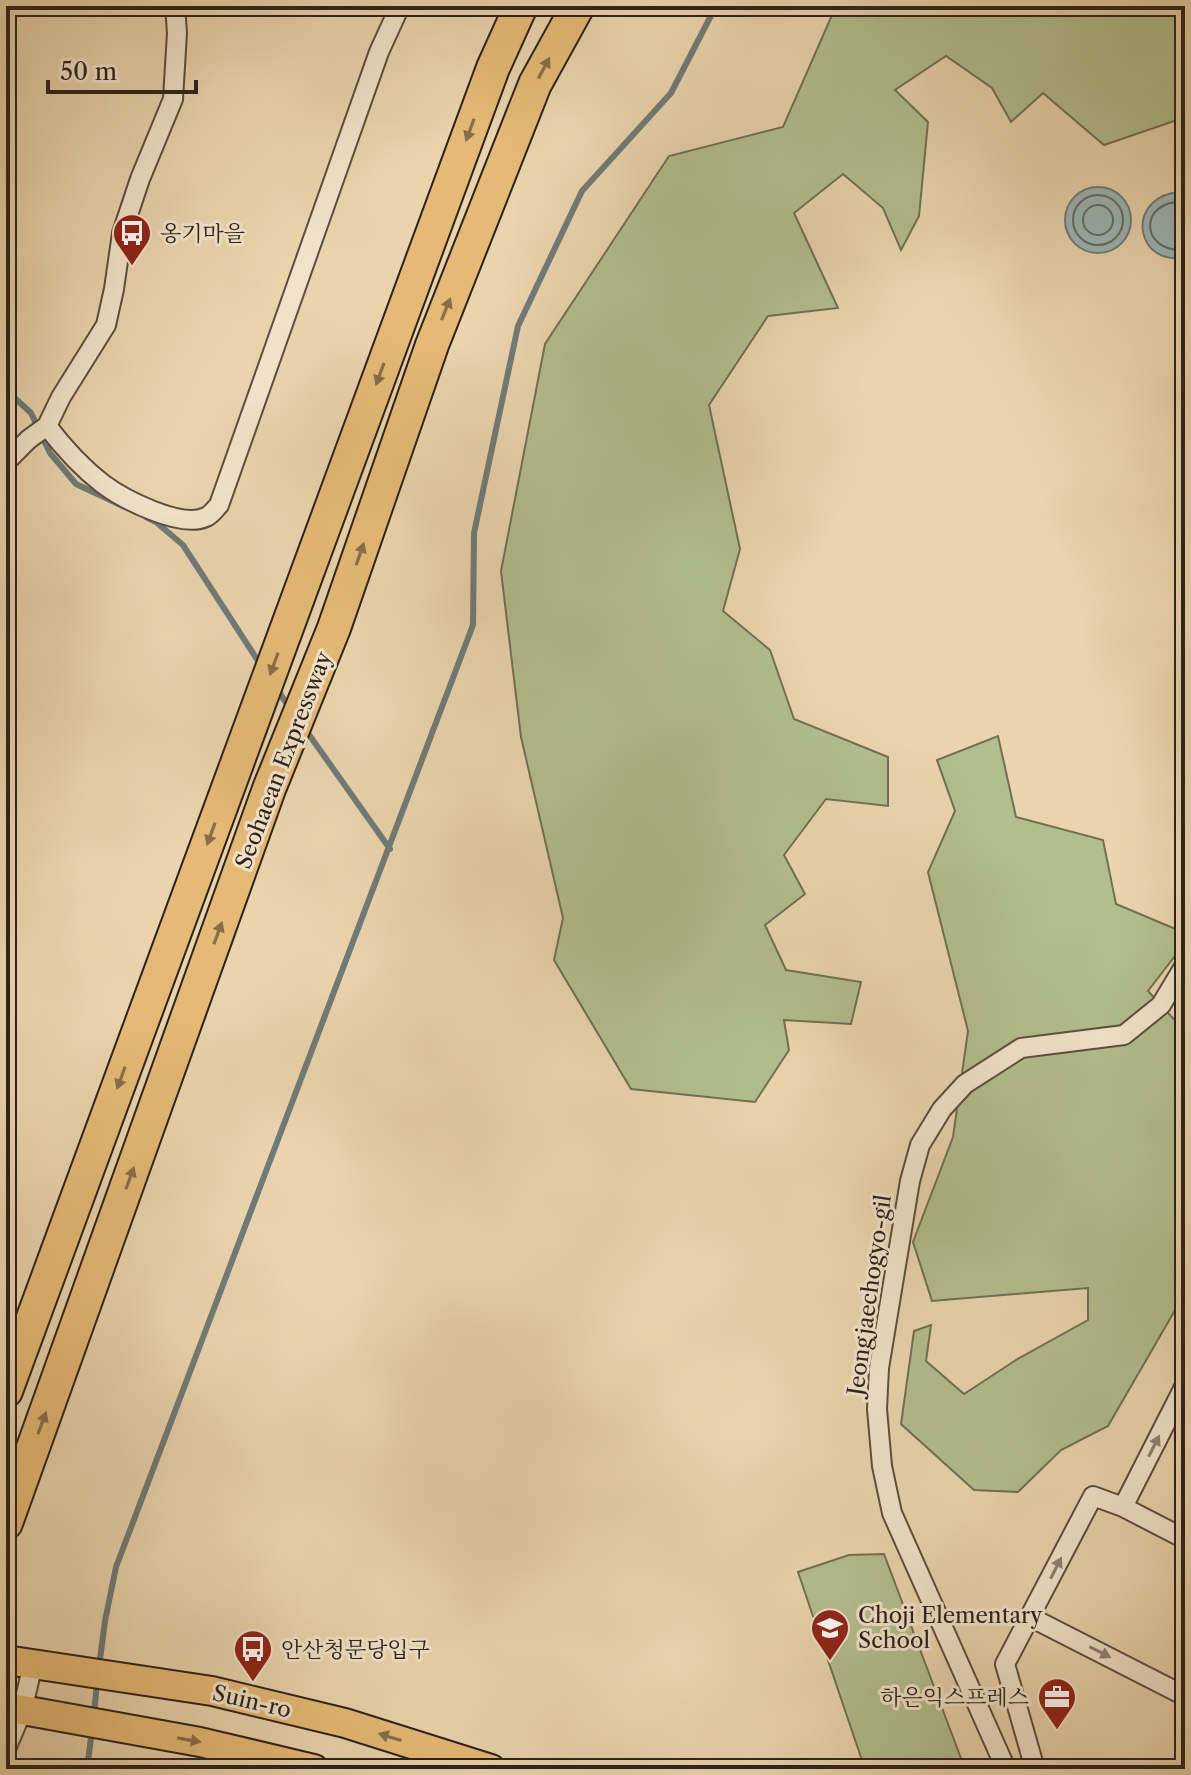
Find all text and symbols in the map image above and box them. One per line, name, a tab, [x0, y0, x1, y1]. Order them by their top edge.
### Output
scale bar	[48, 44, 196, 94]
text: 50 m	[60, 57, 117, 86]
one-way arrow	[537, 57, 550, 80]
one-way arrow	[463, 118, 476, 142]
bus stop icon: 옹기마을	[111, 212, 153, 267]
place label: 옹기마을	[160, 220, 245, 247]
one-way arrow	[440, 297, 453, 321]
one-way arrow	[374, 362, 386, 386]
one-way arrow	[354, 542, 366, 566]
street label: Seohaean Expressway	[230, 647, 338, 873]
one-way arrow	[267, 653, 279, 677]
one-way arrow	[204, 823, 217, 847]
one-way arrow	[212, 921, 224, 945]
one-way arrow	[114, 1067, 127, 1091]
one-way arrow	[124, 1166, 136, 1190]
street label: Jeongjaechogyo-gil	[842, 1193, 897, 1400]
one-way arrow	[36, 1411, 49, 1435]
one-way arrow	[1146, 1435, 1160, 1457]
one-way arrow	[1049, 1556, 1062, 1579]
place label: Choji Elementary School	[858, 1602, 1043, 1654]
school or university icon: Choji Elementary School	[809, 1607, 851, 1662]
bus stop icon: 안산청문당입구	[232, 1628, 274, 1683]
place label: 안산청문당입구	[281, 1636, 430, 1663]
one-way arrow	[1088, 1645, 1111, 1659]
office icon: 하은익스프레스	[1036, 1676, 1078, 1731]
street label: Suin-ro	[210, 1679, 294, 1724]
place label: 하은익스프레스	[880, 1684, 1029, 1711]
one-way arrow	[378, 1730, 402, 1743]
one-way arrow	[177, 1735, 202, 1747]

